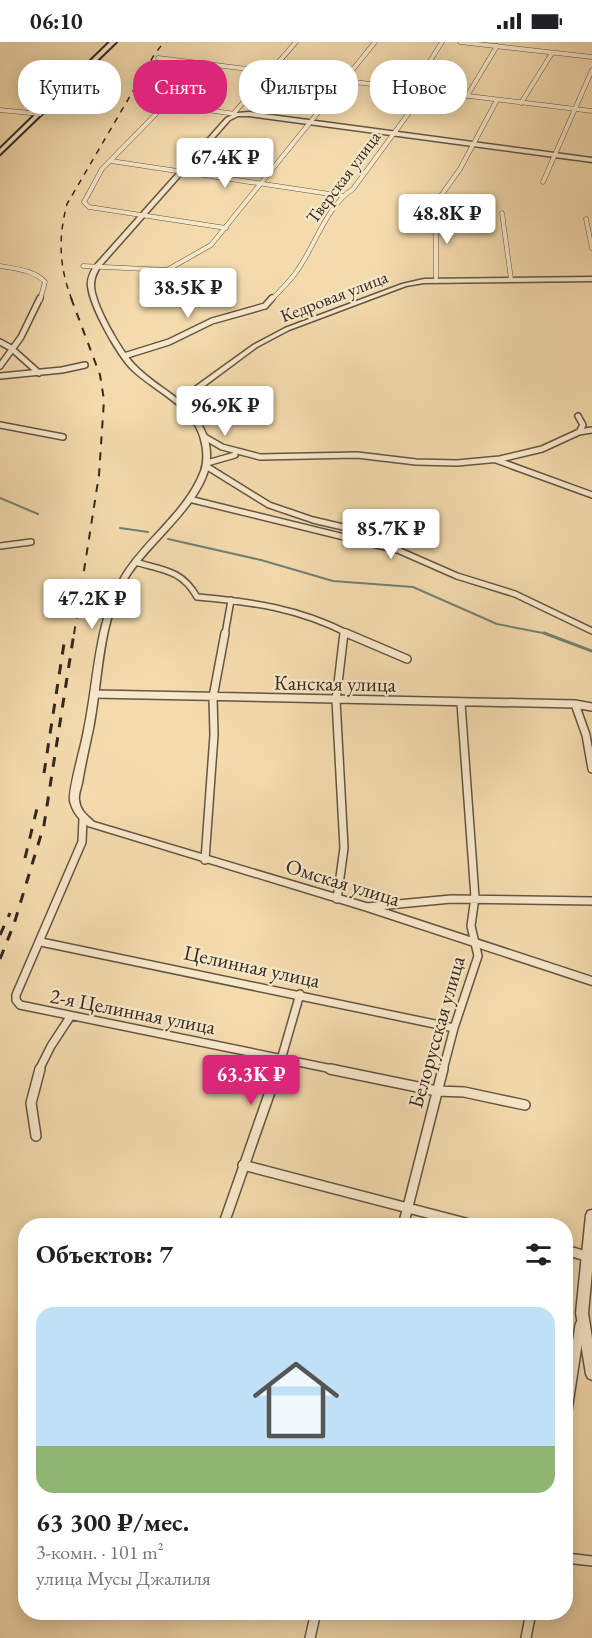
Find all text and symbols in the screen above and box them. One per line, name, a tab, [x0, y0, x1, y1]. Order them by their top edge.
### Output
text: 06:10	[30, 7, 83, 36]
chip: Купить	[18, 60, 121, 114]
chip: Снять	[133, 60, 227, 114]
chip: Фильтры	[239, 60, 358, 114]
chip: Новое	[370, 60, 467, 114]
street label: Тверская улица	[301, 125, 386, 228]
pin: 67.4K ₽	[170, 138, 280, 189]
text: 67.4K ₽	[191, 144, 259, 170]
pin: 48.8K ₽	[392, 194, 502, 245]
text: 48.8K ₽	[413, 200, 481, 226]
street label: Кедровая улица	[277, 265, 392, 327]
pin: 38.5K ₽	[133, 268, 243, 319]
text: 38.5K ₽	[154, 274, 222, 300]
pin: 96.9K ₽	[170, 386, 280, 437]
text: 96.9K ₽	[191, 392, 259, 418]
pin: 85.7K ₽	[336, 509, 446, 560]
text: 85.7K ₽	[357, 515, 425, 541]
pin: 47.2K ₽	[37, 579, 147, 630]
text: 47.2K ₽	[58, 585, 126, 611]
street label: Канская улица	[274, 668, 397, 698]
street label: Омская улица	[283, 852, 404, 912]
street label: Целинная улица	[181, 938, 323, 994]
street label: Белорусская улица	[401, 952, 471, 1111]
street label: 2-я Целинная улица	[48, 982, 219, 1040]
pin: 63.3K ₽	[196, 1055, 306, 1106]
text: 63.3K ₽	[217, 1061, 285, 1087]
text: Объектов: 7	[36, 1237, 173, 1271]
icon: filters	[522, 1238, 555, 1271]
icon: home	[242, 1346, 350, 1454]
text: 63 300 ₽/мес.	[36, 1505, 189, 1539]
text: 3-комн. · 101 m²	[36, 1539, 164, 1565]
text: улица Мусы Джалиля	[36, 1565, 211, 1591]

